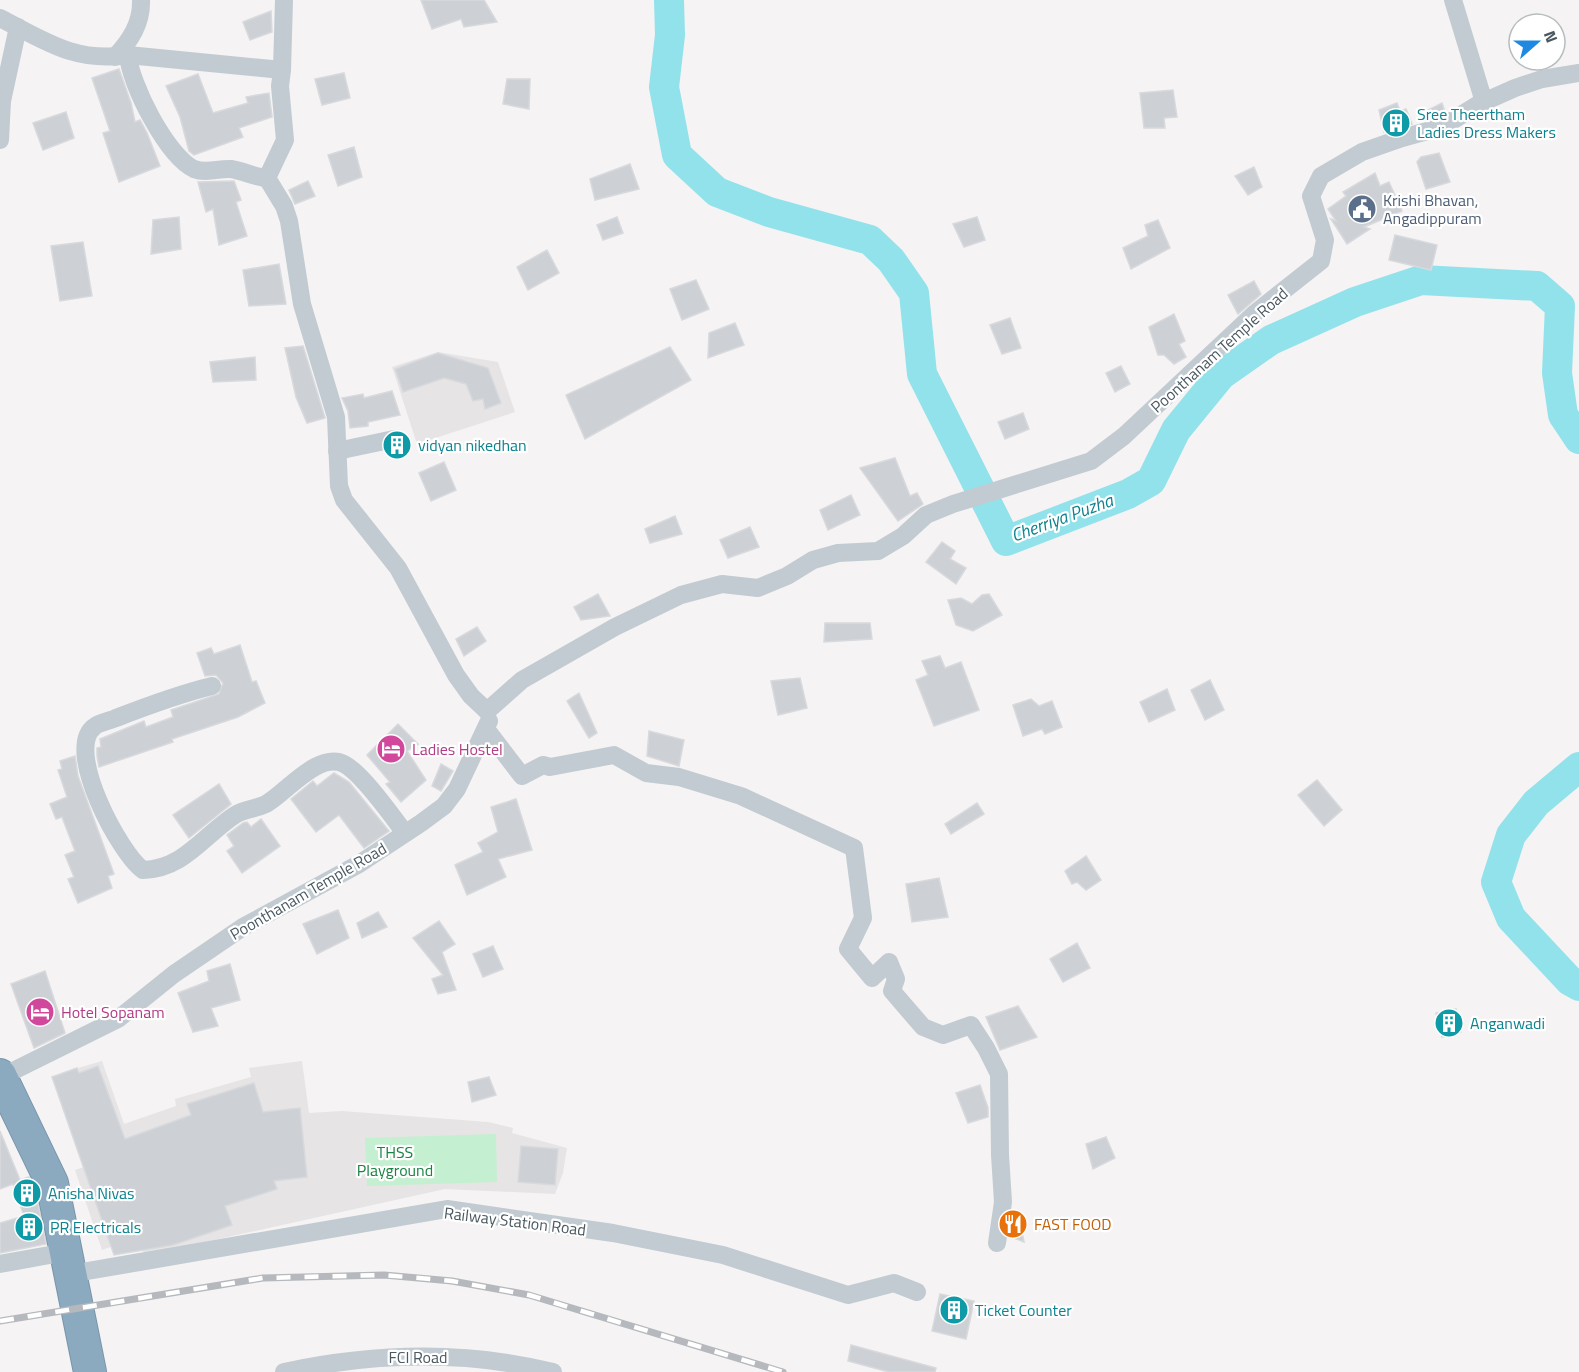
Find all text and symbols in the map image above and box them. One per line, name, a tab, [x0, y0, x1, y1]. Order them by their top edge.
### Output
north arrow	[1507, 12, 1567, 72]
text: N	[1538, 27, 1564, 46]
place label: Sree Theertham Ladies Dress Makers	[1417, 102, 1556, 144]
building icon: Sree Theertham Ladies Dress Makers	[1380, 107, 1412, 139]
place label: Krishi Bhavan, Angadippuram	[1383, 188, 1482, 230]
public building icon: Krishi Bhavan, Angadippuram	[1346, 193, 1378, 225]
street label: Poonthanam Temple Road	[1145, 282, 1293, 418]
building icon: vidyan nikedhan	[381, 429, 413, 461]
place label: vidyan nikedhan	[418, 433, 527, 457]
water label: Cherriya Puzha	[1007, 486, 1118, 548]
hotel icon: Ladies Hostel	[375, 733, 407, 765]
place label: Ladies Hostel	[412, 737, 503, 761]
street label: Poonthanam Temple Road	[225, 836, 391, 946]
hotel icon: Hotel Sopanam	[24, 996, 56, 1028]
place label: Hotel Sopanam	[61, 1000, 165, 1024]
building icon: Anganwadi	[1433, 1007, 1465, 1039]
place label: Anganwadi	[1470, 1011, 1545, 1035]
park label: THSS Playground	[357, 1140, 433, 1182]
building icon: Anisha Nivas	[11, 1177, 43, 1209]
place label: Anisha Nivas	[48, 1181, 135, 1205]
street label: Railway Station Road	[443, 1200, 587, 1242]
restaurant icon: FAST FOOD	[997, 1208, 1029, 1240]
building icon: PR Electricals	[13, 1211, 45, 1243]
place label: FAST FOOD	[1034, 1212, 1112, 1236]
place label: PR Electricals	[50, 1215, 141, 1239]
building icon: Ticket Counter	[938, 1294, 970, 1326]
place label: Ticket Counter	[975, 1298, 1072, 1322]
street label: FCI Road	[388, 1345, 448, 1369]

